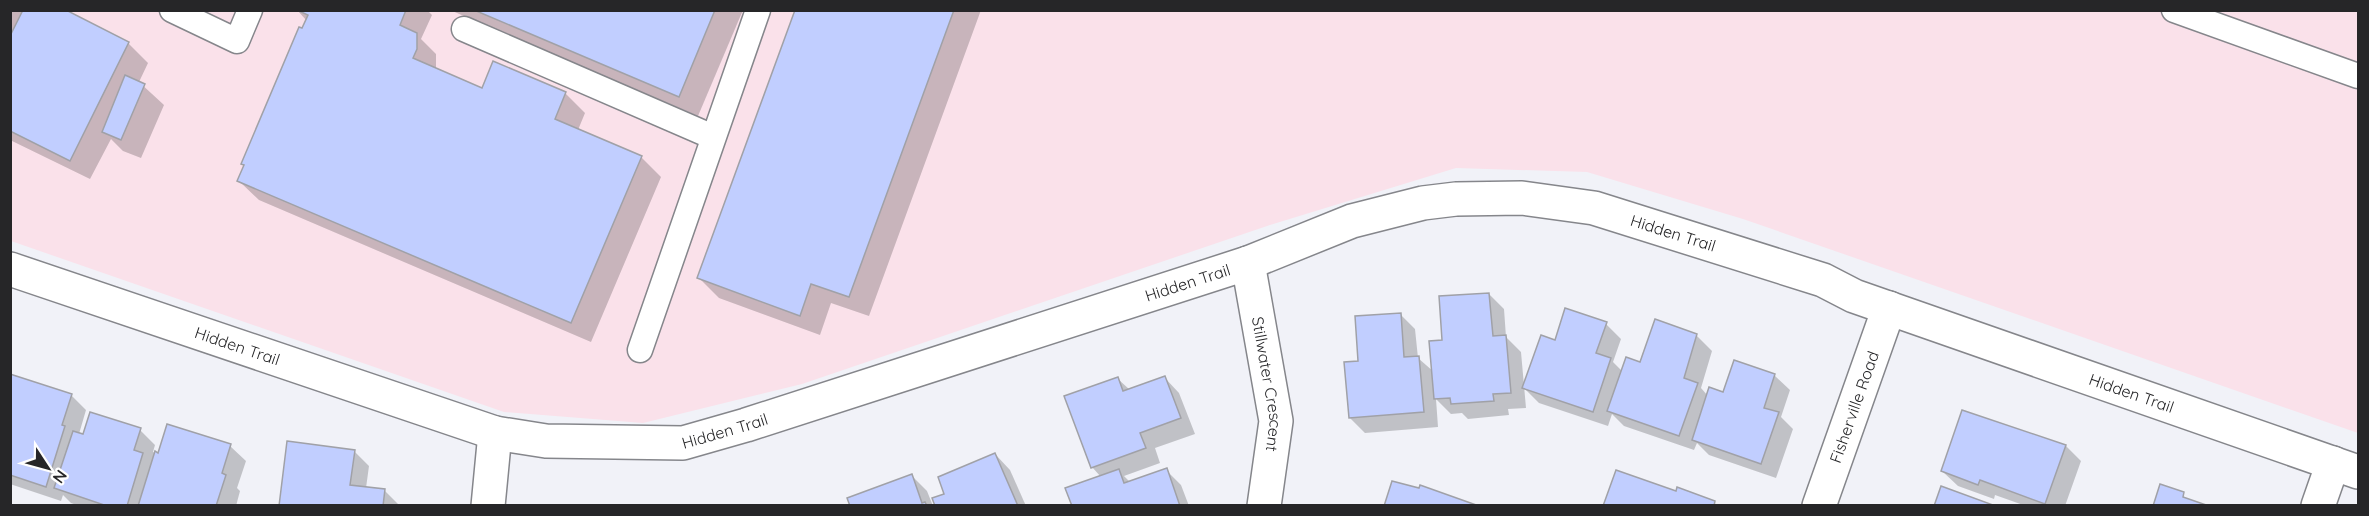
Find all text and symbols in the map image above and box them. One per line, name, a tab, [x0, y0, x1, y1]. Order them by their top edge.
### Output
street label: Hidden Trail	[1628, 210, 1718, 256]
street label: Hidden Trail	[1142, 259, 1233, 306]
street label: Stillwater Crescent	[1248, 315, 1286, 453]
street label: Hidden Trail	[192, 322, 283, 370]
street label: Fisherville Road	[1825, 348, 1883, 466]
street label: Hidden Trail	[2087, 369, 2177, 417]
street label: Hidden Trail	[679, 409, 770, 453]
north arrow	[18, 438, 78, 498]
text: N	[49, 466, 72, 487]

